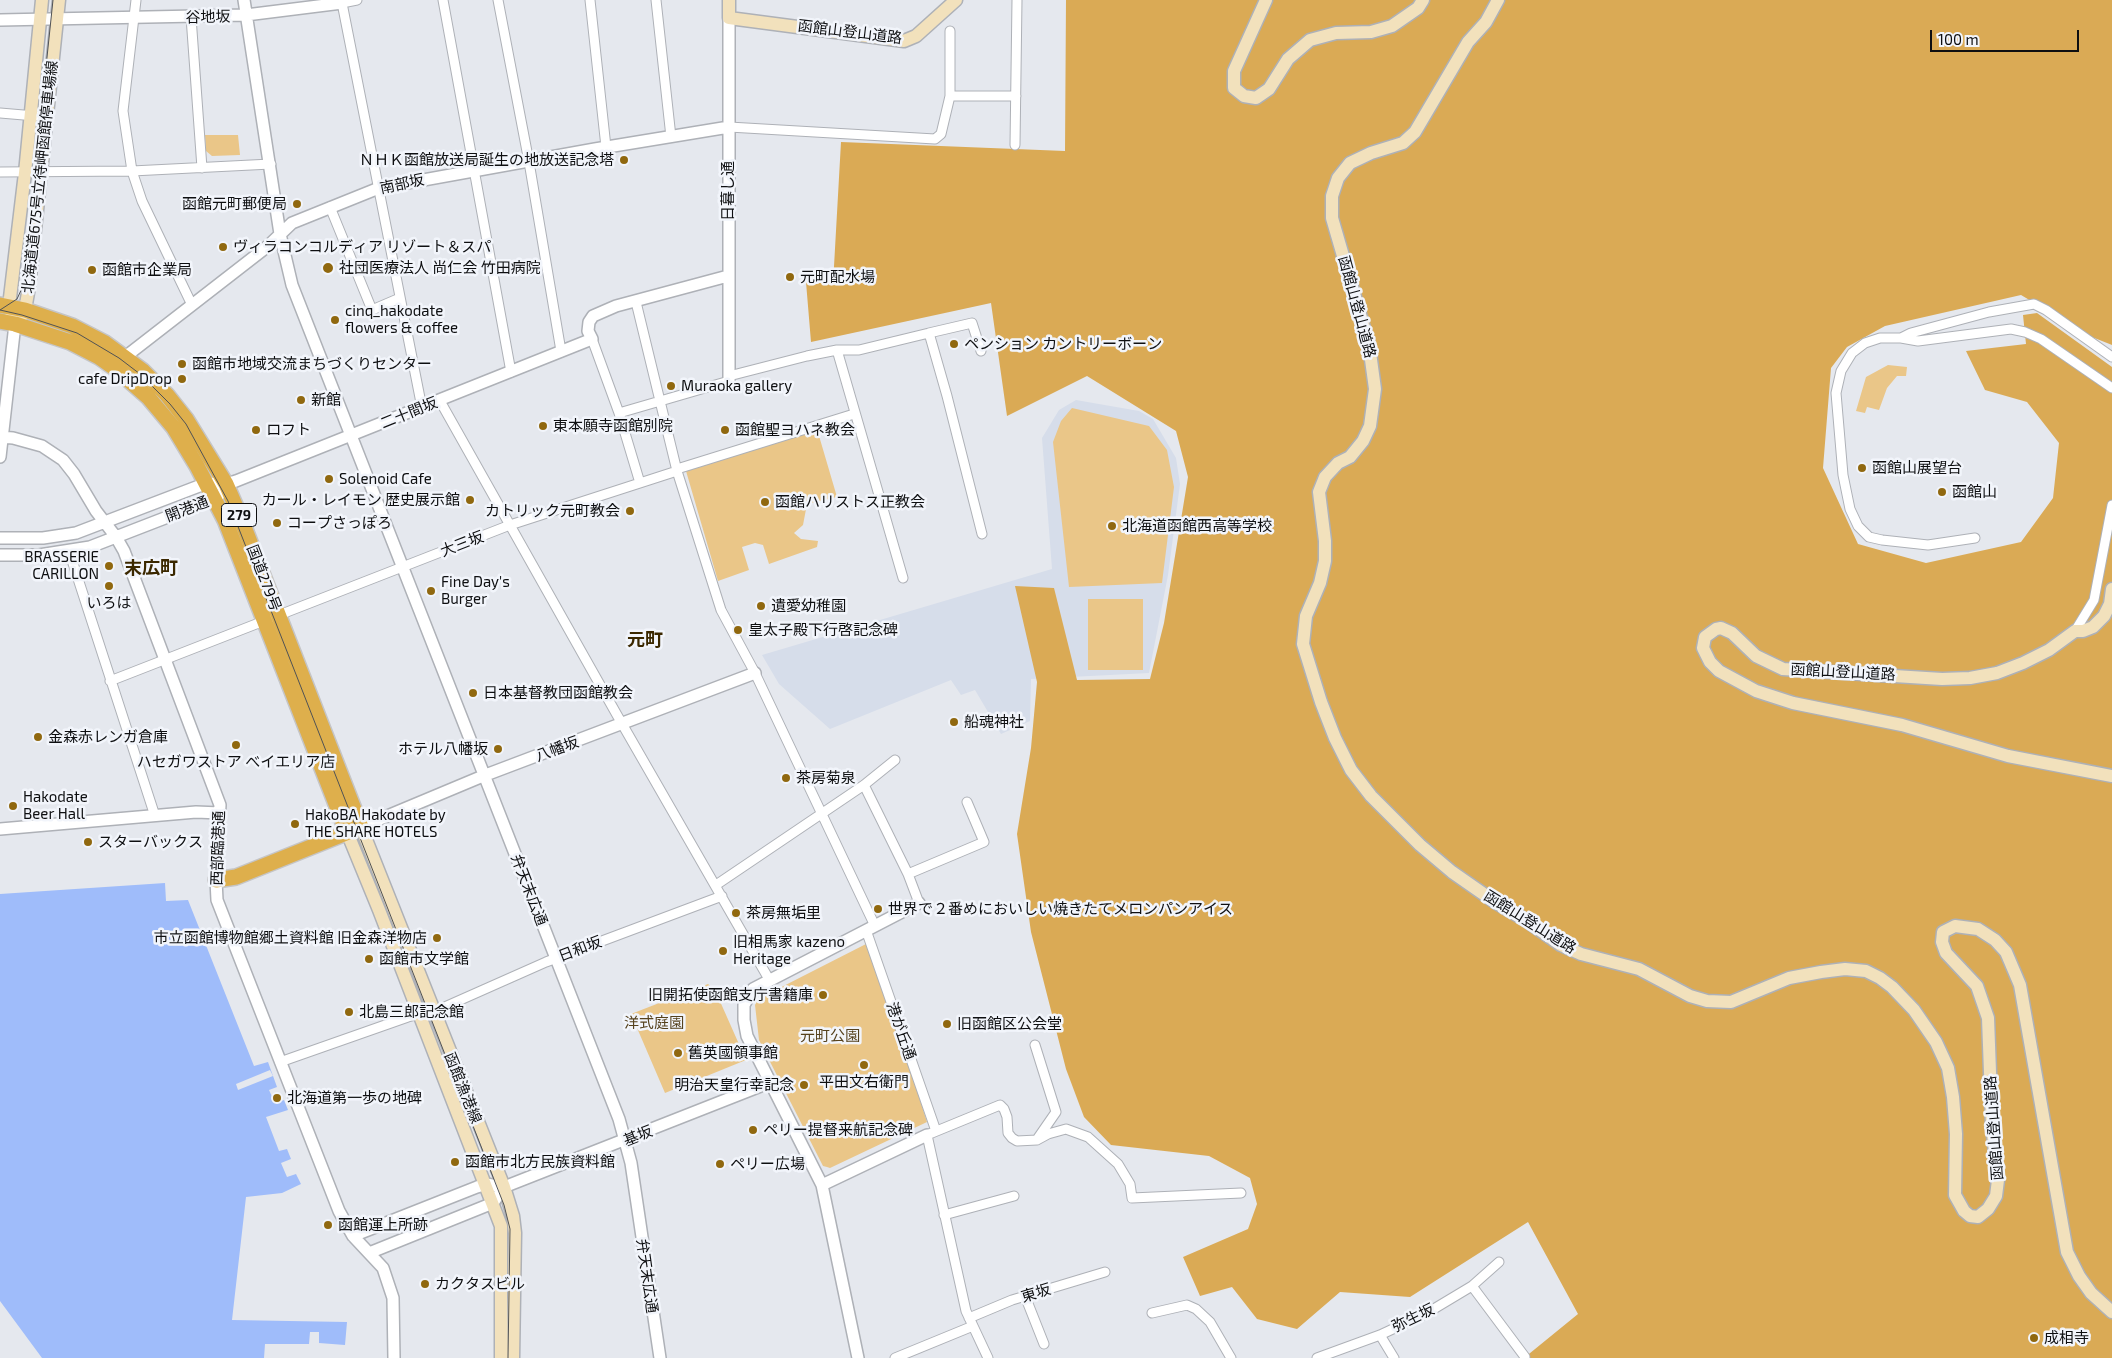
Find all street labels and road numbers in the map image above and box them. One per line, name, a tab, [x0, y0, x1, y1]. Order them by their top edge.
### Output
street label: 谷地坂	[185, 8, 231, 26]
street label: 函館山登山道路	[797, 17, 903, 47]
street label: 北海道道675号立待岬函館停車場線	[19, 60, 61, 294]
street label: 日暮し通	[719, 161, 737, 221]
street label: 南部坂	[378, 171, 426, 197]
street label: 函館山登山道路	[1335, 254, 1379, 360]
street label: 二十間坂	[378, 393, 440, 433]
street label: 開港通	[163, 493, 211, 525]
road number: 279	[222, 504, 256, 526]
street label: 大三坂	[438, 528, 486, 560]
street label: 国道279号	[243, 542, 285, 614]
street label: 函館山登山道路	[1790, 660, 1896, 684]
street label: 八幡坂	[533, 733, 581, 765]
street label: 西部臨港通	[208, 810, 228, 886]
street label: 弁天末広通	[507, 852, 551, 928]
street label: 函館山登山道路	[1481, 887, 1579, 957]
street label: 日和坂	[556, 933, 604, 965]
street label: 港が丘通	[883, 1000, 919, 1062]
street label: 函館漁港線	[441, 1050, 485, 1126]
street label: 函館山登山道路	[1981, 1075, 2007, 1181]
street label: 基坂	[621, 1122, 655, 1150]
street label: 弁天末広通	[633, 1238, 661, 1314]
street label: 東坂	[1019, 1280, 1053, 1306]
street label: 弥生坂	[1389, 1300, 1437, 1336]

